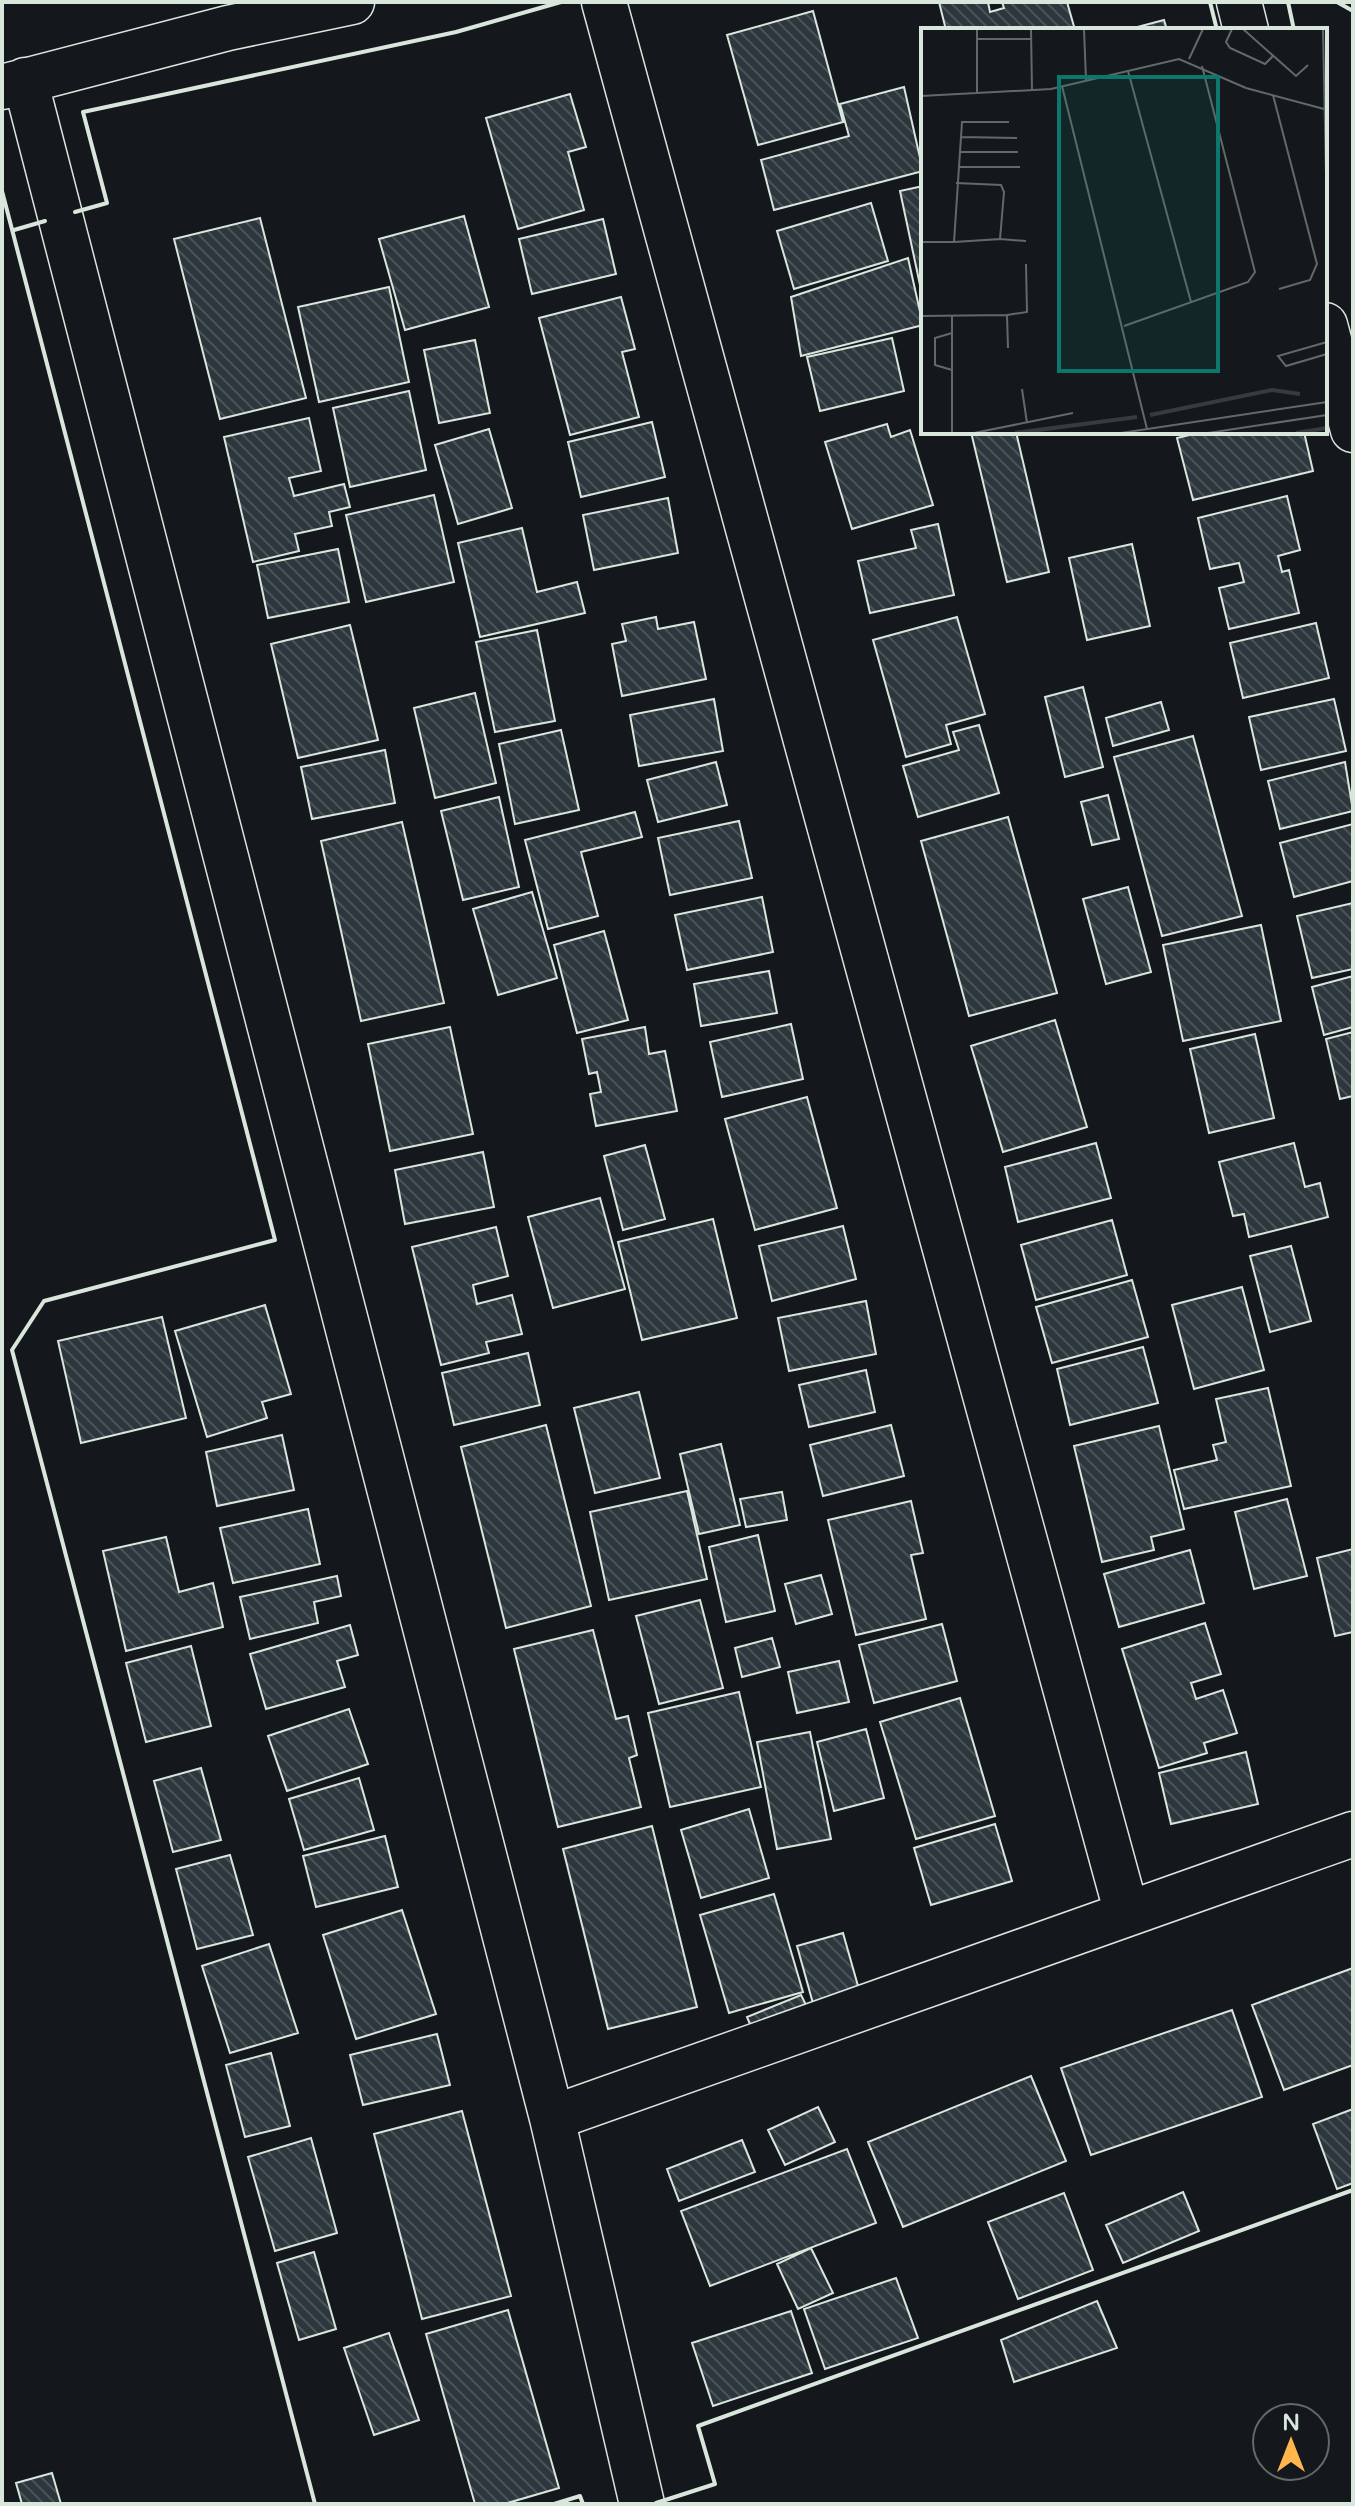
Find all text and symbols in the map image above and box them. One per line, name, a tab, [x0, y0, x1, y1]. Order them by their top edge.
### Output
inset map	[921, 28, 1327, 434]
north arrow	[1251, 2402, 1331, 2482]
text: N	[1282, 2410, 1300, 2436]

